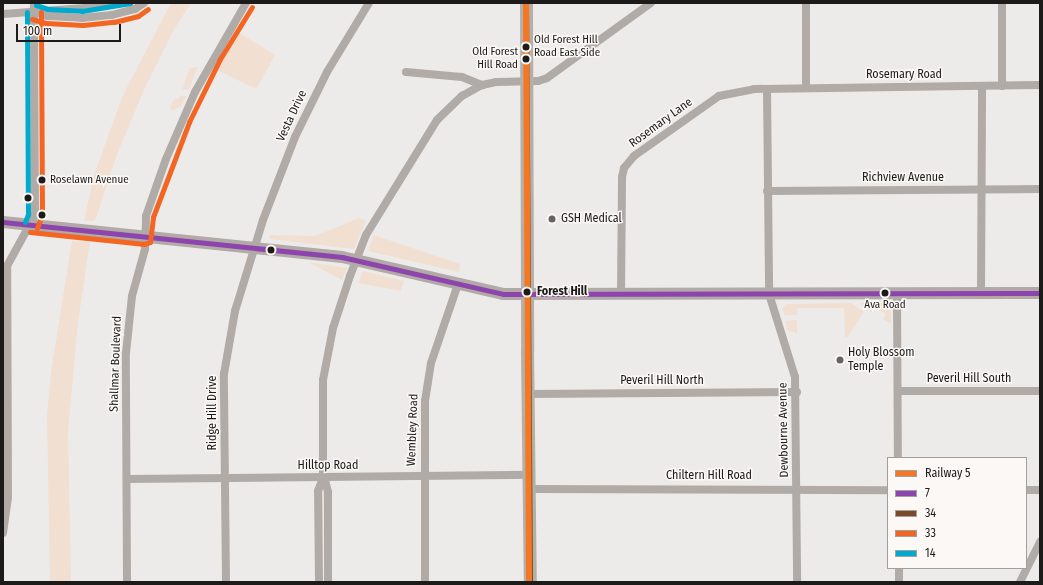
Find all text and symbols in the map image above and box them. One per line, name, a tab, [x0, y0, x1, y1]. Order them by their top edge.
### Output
scale bar	[18, 16, 123, 42]
text: 100 m	[23, 24, 52, 38]
place label: Old Forest Hill Road East Side	[534, 34, 600, 60]
marker: Old Forest Hill Road East Side	[521, 42, 531, 52]
place label: Old Forest Hill Road	[472, 46, 518, 72]
marker: Old Forest Hill Road	[521, 54, 531, 64]
street label: Rosemary Road	[866, 68, 942, 82]
street label: Vesta Drive	[274, 88, 310, 144]
street label: Rosemary Lane	[627, 95, 695, 151]
street label: Richview Avenue	[862, 171, 944, 185]
place label: Roselawn Avenue	[50, 173, 129, 187]
marker: Roselawn Avenue	[37, 175, 47, 185]
unlabelled marker	[23, 193, 33, 203]
unlabelled marker	[37, 210, 47, 220]
place label: GSH Medical	[561, 212, 622, 226]
marker: GSH Medical	[546, 213, 558, 225]
unlabelled marker	[266, 245, 276, 255]
marker: Forest Hill	[520, 285, 534, 299]
place label: Forest Hill	[537, 285, 587, 299]
marker: Ava Road	[880, 288, 890, 298]
place label: Ava Road	[864, 298, 906, 312]
street label: Shallmar Boulevard	[107, 316, 125, 412]
place label: Holy Blossom Temple	[848, 346, 914, 374]
marker: Holy Blossom Temple	[835, 355, 845, 365]
street label: Peveril Hill South	[927, 372, 1011, 386]
street label: Peveril Hill North	[620, 374, 704, 388]
street label: Ridge Hill Drive	[206, 375, 220, 451]
street label: Dewbourne Avenue	[776, 382, 792, 478]
street label: Wembley Road	[405, 394, 421, 466]
legend	[887, 457, 1027, 569]
street label: Hilltop Road	[298, 459, 358, 473]
text: Railway 5	[925, 466, 971, 480]
street label: Chiltern Hill Road	[666, 469, 752, 483]
text: 7	[925, 486, 930, 500]
text: 34	[925, 506, 936, 520]
text: 33	[925, 526, 936, 540]
text: 14	[925, 546, 936, 560]

